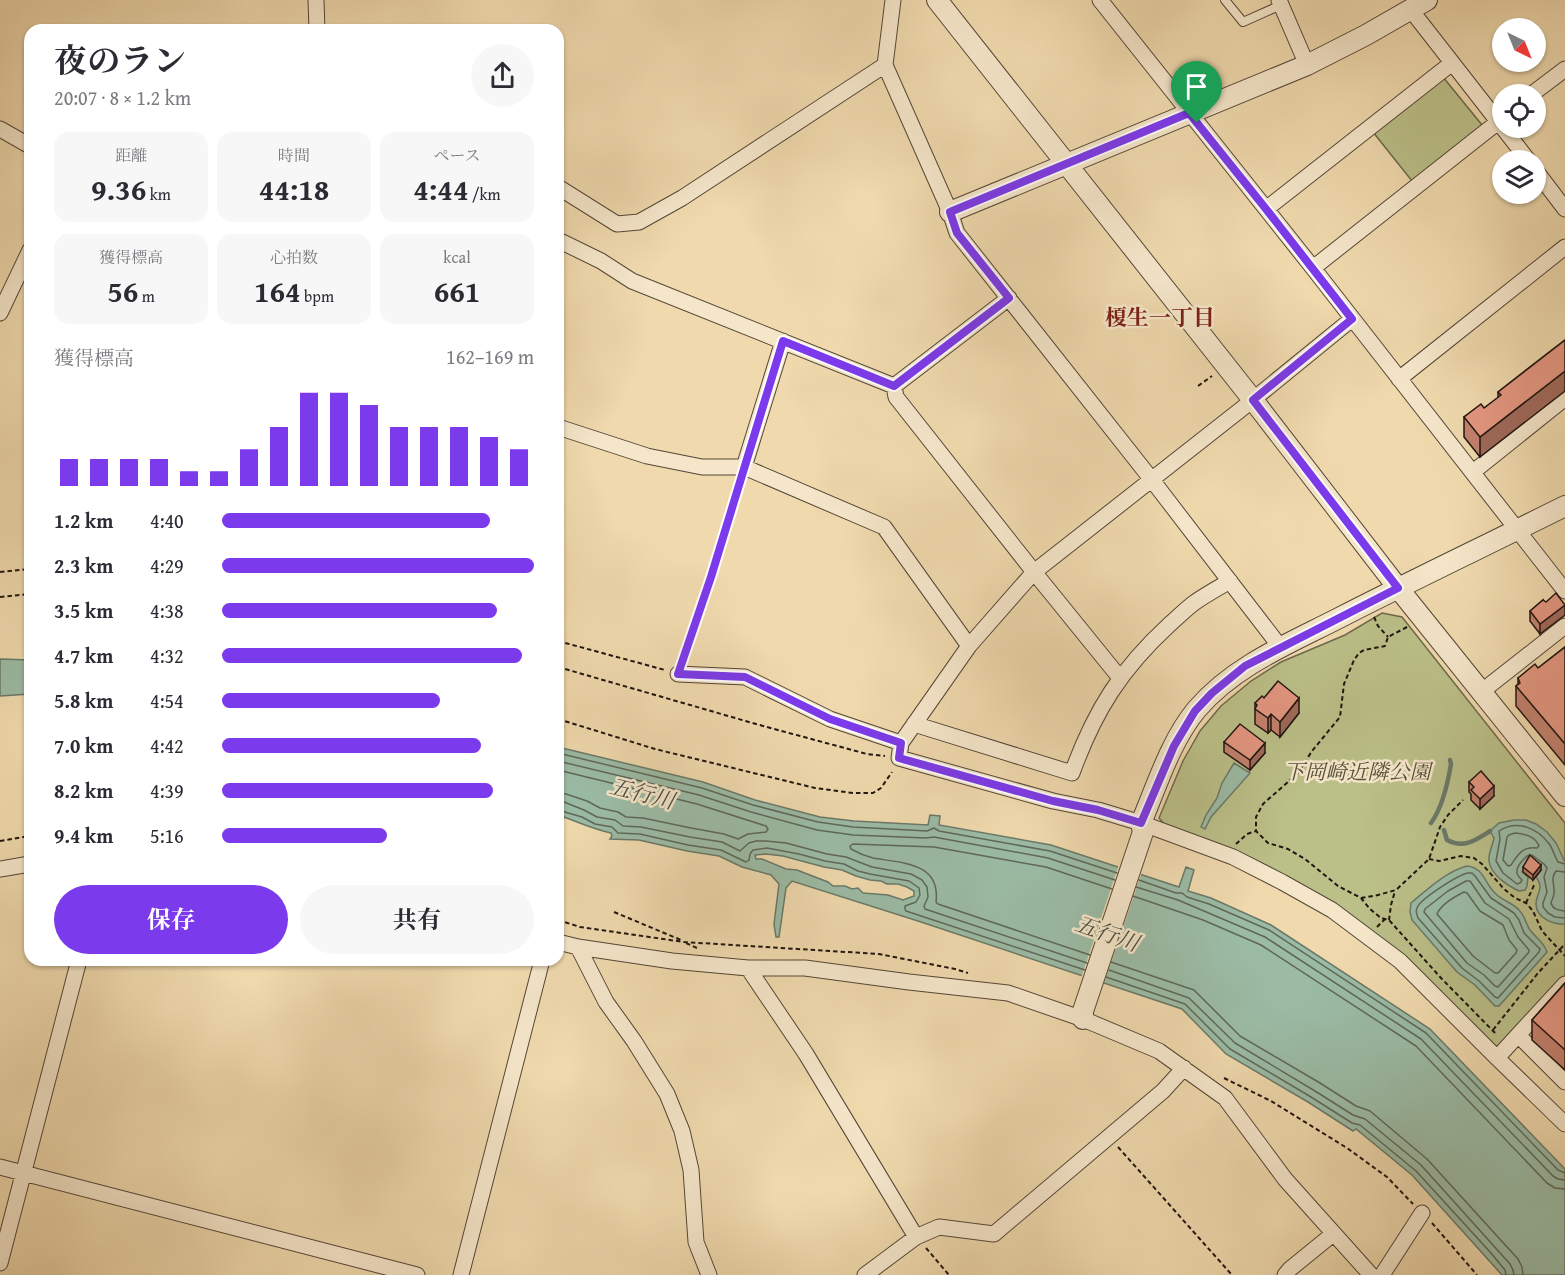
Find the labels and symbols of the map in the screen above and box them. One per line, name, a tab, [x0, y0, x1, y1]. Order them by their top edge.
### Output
north arrow	[1492, 18, 1546, 72]
pin	[1171, 61, 1222, 123]
district label: 榎生一丁目	[1105, 301, 1215, 333]
park label: 下岡崎近隣公園	[1284, 756, 1433, 787]
water label: 五行川	[606, 769, 680, 817]
water label: 五行川	[1071, 907, 1145, 960]

